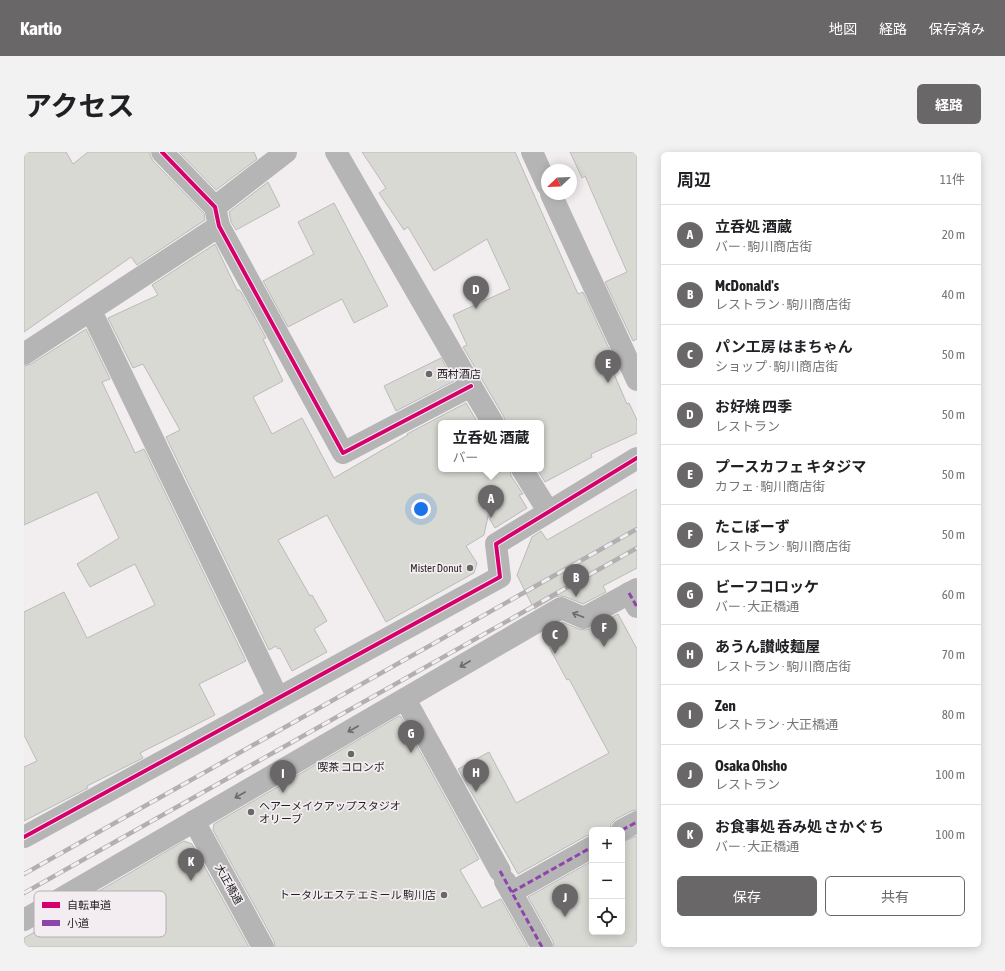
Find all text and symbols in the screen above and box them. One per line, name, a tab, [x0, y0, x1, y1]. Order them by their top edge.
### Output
text: Kartio	[20, 17, 62, 39]
text: 地図	[829, 21, 857, 37]
text: 経路	[879, 21, 907, 37]
text: 保存済み	[929, 21, 985, 37]
button: 経路	[917, 84, 981, 124]
text: アクセス	[24, 90, 135, 122]
north arrow	[541, 164, 577, 200]
text: 周辺	[677, 170, 711, 190]
text: 11件	[940, 172, 965, 187]
text: 立呑処 酒蔵	[715, 218, 792, 235]
text: A	[687, 227, 693, 242]
text: 20 m	[942, 227, 965, 242]
text: バー · 駒川商店街	[715, 239, 812, 254]
pin: D	[463, 276, 489, 309]
text: McDonald's	[715, 277, 779, 294]
text: B	[687, 287, 693, 302]
text: 40 m	[942, 287, 965, 302]
text: レストラン · 駒川商店街	[715, 297, 851, 312]
text: パン工房 はまちゃん	[715, 338, 853, 355]
text: C	[687, 347, 693, 362]
text: 50 m	[942, 347, 965, 362]
pin: E	[595, 350, 621, 383]
text: ショップ · 駒川商店街	[715, 359, 838, 374]
place label: 西村酒店	[437, 368, 481, 380]
marker: 西村酒店	[424, 369, 434, 379]
text: お好焼 四季	[715, 398, 792, 415]
text: D	[686, 407, 694, 422]
text: 50 m	[942, 407, 965, 422]
text: レストラン	[715, 419, 780, 434]
popup	[438, 420, 544, 472]
text: 立呑処 酒蔵	[452, 429, 530, 446]
text: バー	[452, 450, 478, 465]
text: プースカフェ キタジマ	[715, 458, 866, 475]
text: E	[687, 467, 693, 482]
text: 50 m	[942, 467, 965, 482]
text: カフェ · 駒川商店街	[715, 479, 825, 494]
pin: A	[478, 485, 504, 518]
your location	[411, 499, 431, 519]
text: たこぼーず	[715, 518, 790, 535]
text: F	[687, 527, 693, 542]
text: 50 m	[942, 527, 965, 542]
text: レストラン · 駒川商店街	[715, 539, 851, 554]
place label: Mister Donut	[410, 562, 462, 574]
marker: Mister Donut	[465, 563, 475, 573]
pin: B	[563, 564, 589, 597]
text: ビーフコロッケ	[715, 578, 819, 595]
text: G	[687, 587, 693, 602]
text: 60 m	[942, 587, 965, 602]
text: バー · 大正橋通	[715, 599, 799, 614]
one-way arrow	[573, 611, 585, 619]
pin: F	[591, 614, 617, 647]
pin: C	[542, 621, 568, 654]
text: あうん讃岐麺屋	[715, 638, 820, 655]
text: H	[686, 647, 694, 662]
text: 70 m	[942, 647, 965, 662]
text: レストラン · 駒川商店街	[715, 659, 851, 674]
one-way arrow	[459, 660, 471, 668]
text: Zen	[715, 697, 736, 714]
text: I	[688, 707, 692, 722]
text: 80 m	[942, 707, 965, 722]
text: レストラン · 大正橋通	[715, 717, 838, 732]
pin: G	[398, 720, 424, 753]
one-way arrow	[347, 726, 359, 734]
marker: 喫茶 コロンボ	[346, 749, 356, 759]
text: Osaka Ohsho	[715, 757, 787, 774]
pin: H	[463, 759, 489, 792]
pin: I	[270, 760, 296, 793]
place label: 喫茶 コロンボ	[317, 761, 385, 773]
text: J	[688, 767, 692, 782]
text: 100 m	[936, 767, 965, 782]
text: レストラン	[715, 777, 780, 792]
one-way arrow	[234, 791, 246, 799]
place label: ヘアーメイクアップスタジオ オリーブ	[259, 800, 401, 825]
marker: ヘアーメイクアップスタジオ オリーブ	[246, 807, 256, 817]
text: お食事処 呑み処 さかぐち	[715, 818, 884, 835]
map controls	[589, 827, 625, 935]
button: +	[589, 827, 625, 863]
text: K	[687, 827, 693, 842]
text: 100 m	[936, 827, 965, 842]
text: バー · 大正橋通	[715, 839, 799, 854]
pin: K	[178, 848, 204, 881]
street label: 大正橋通	[213, 862, 245, 906]
button: −	[589, 863, 625, 899]
button: 保存	[677, 876, 817, 916]
button: 共有	[825, 876, 965, 916]
pin: J	[552, 884, 578, 917]
place label: トータルエステ エミール 駒川店	[279, 889, 436, 901]
marker: トータルエステ エミール 駒川店	[439, 890, 449, 900]
legend	[34, 891, 166, 937]
text: 自転車道	[67, 899, 111, 911]
button: locate	[589, 899, 625, 935]
text: 小道	[67, 917, 89, 929]

